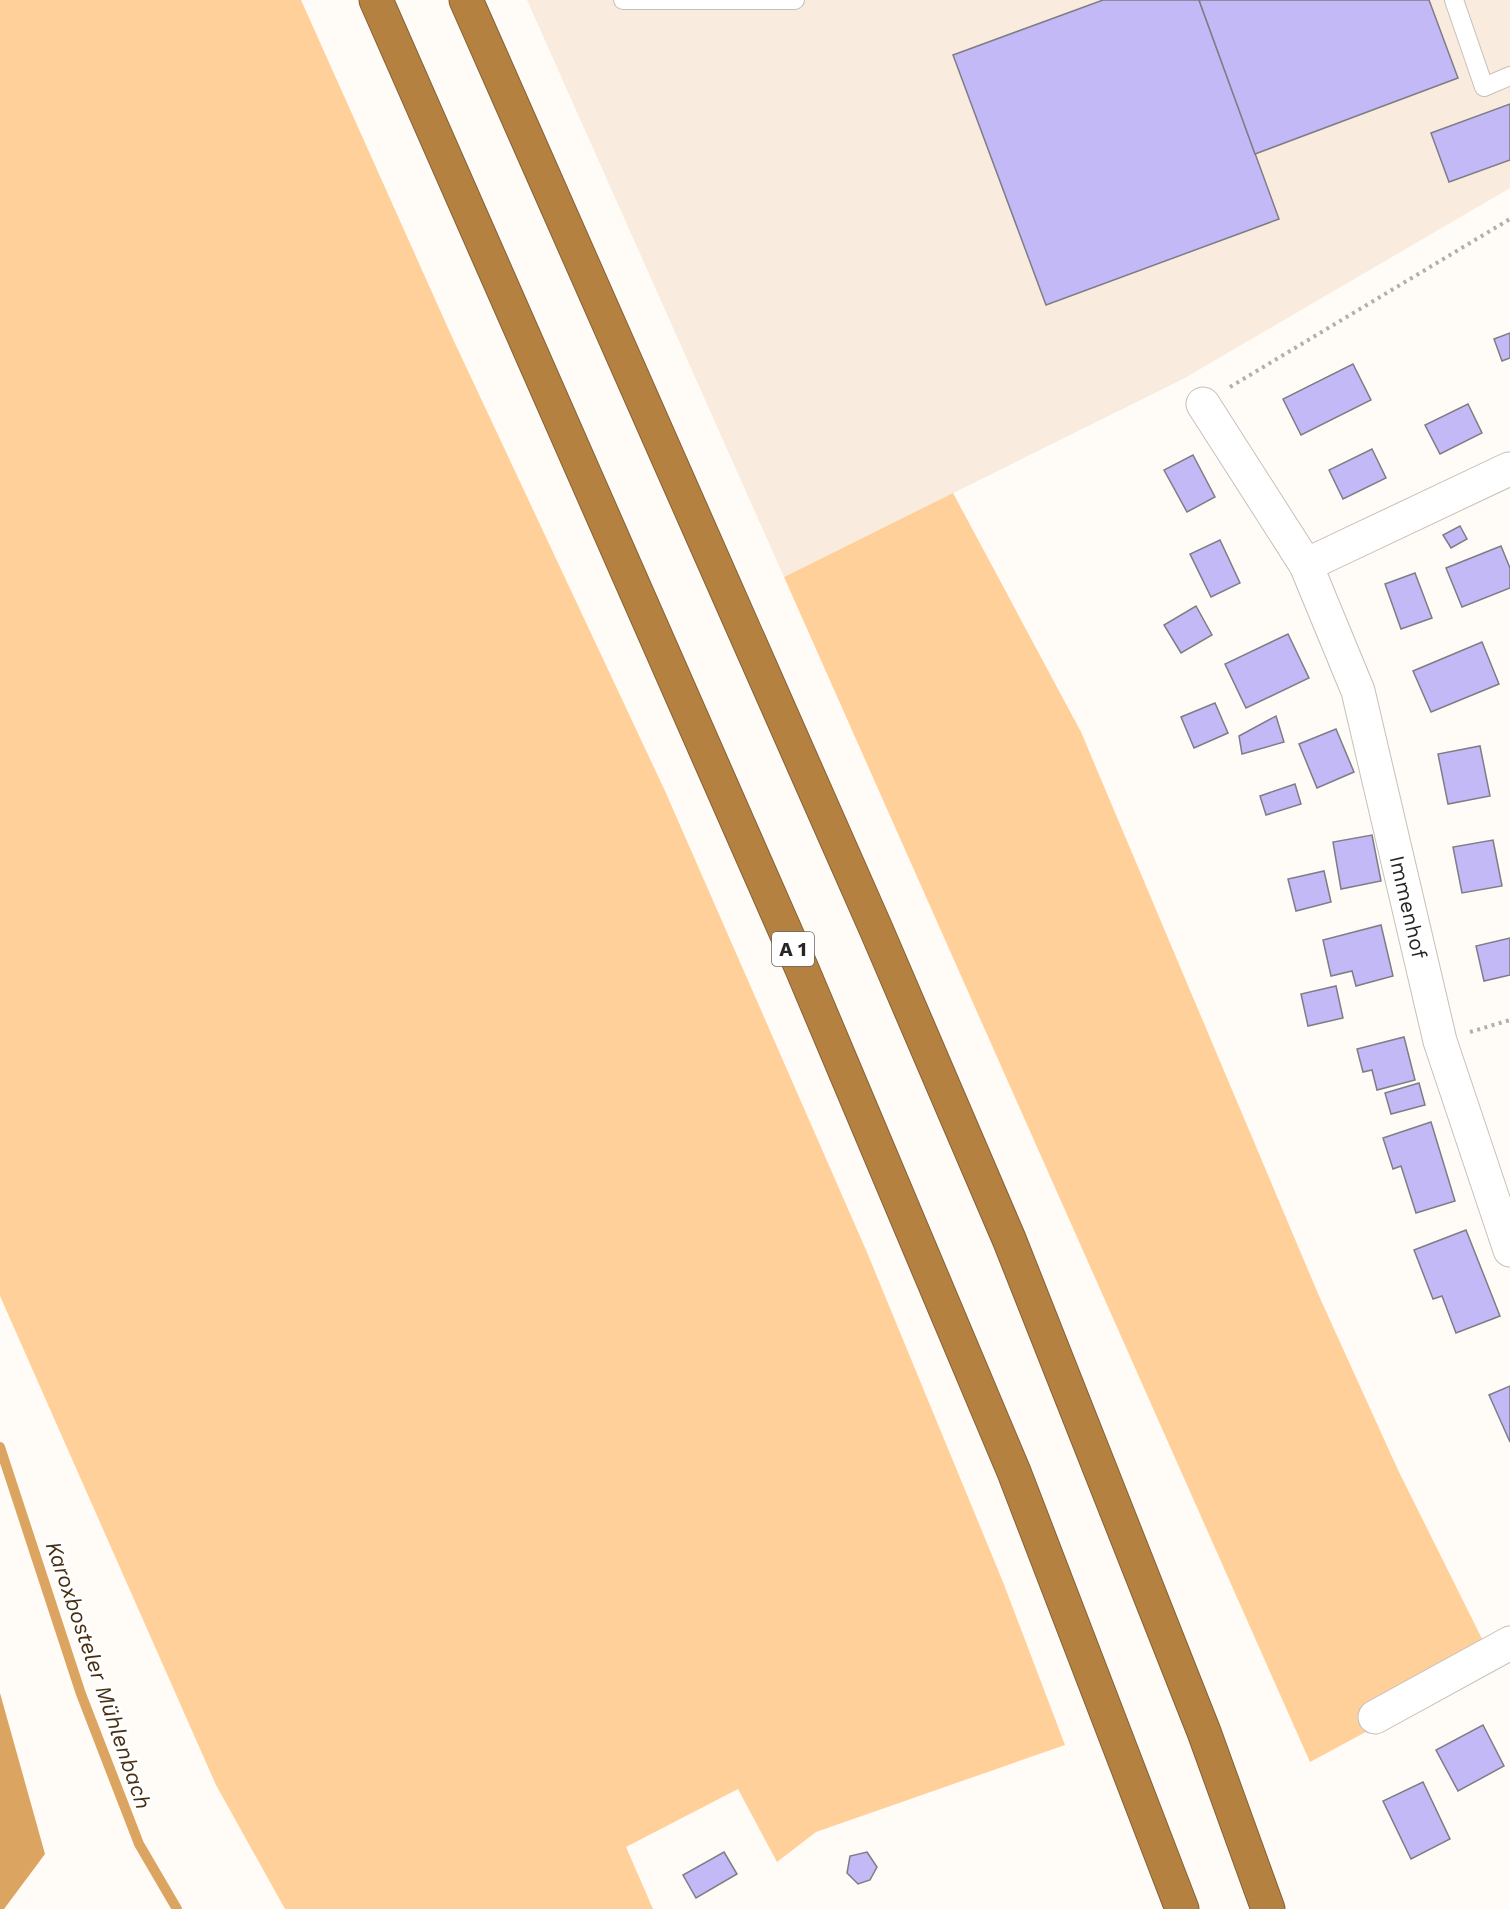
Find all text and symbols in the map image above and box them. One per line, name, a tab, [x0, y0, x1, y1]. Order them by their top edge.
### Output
street label: Immenhof	[1385, 853, 1432, 961]
road number: A 1	[772, 932, 814, 966]
water label: Karoxbosteler Mühlenbach	[41, 1538, 156, 1812]

